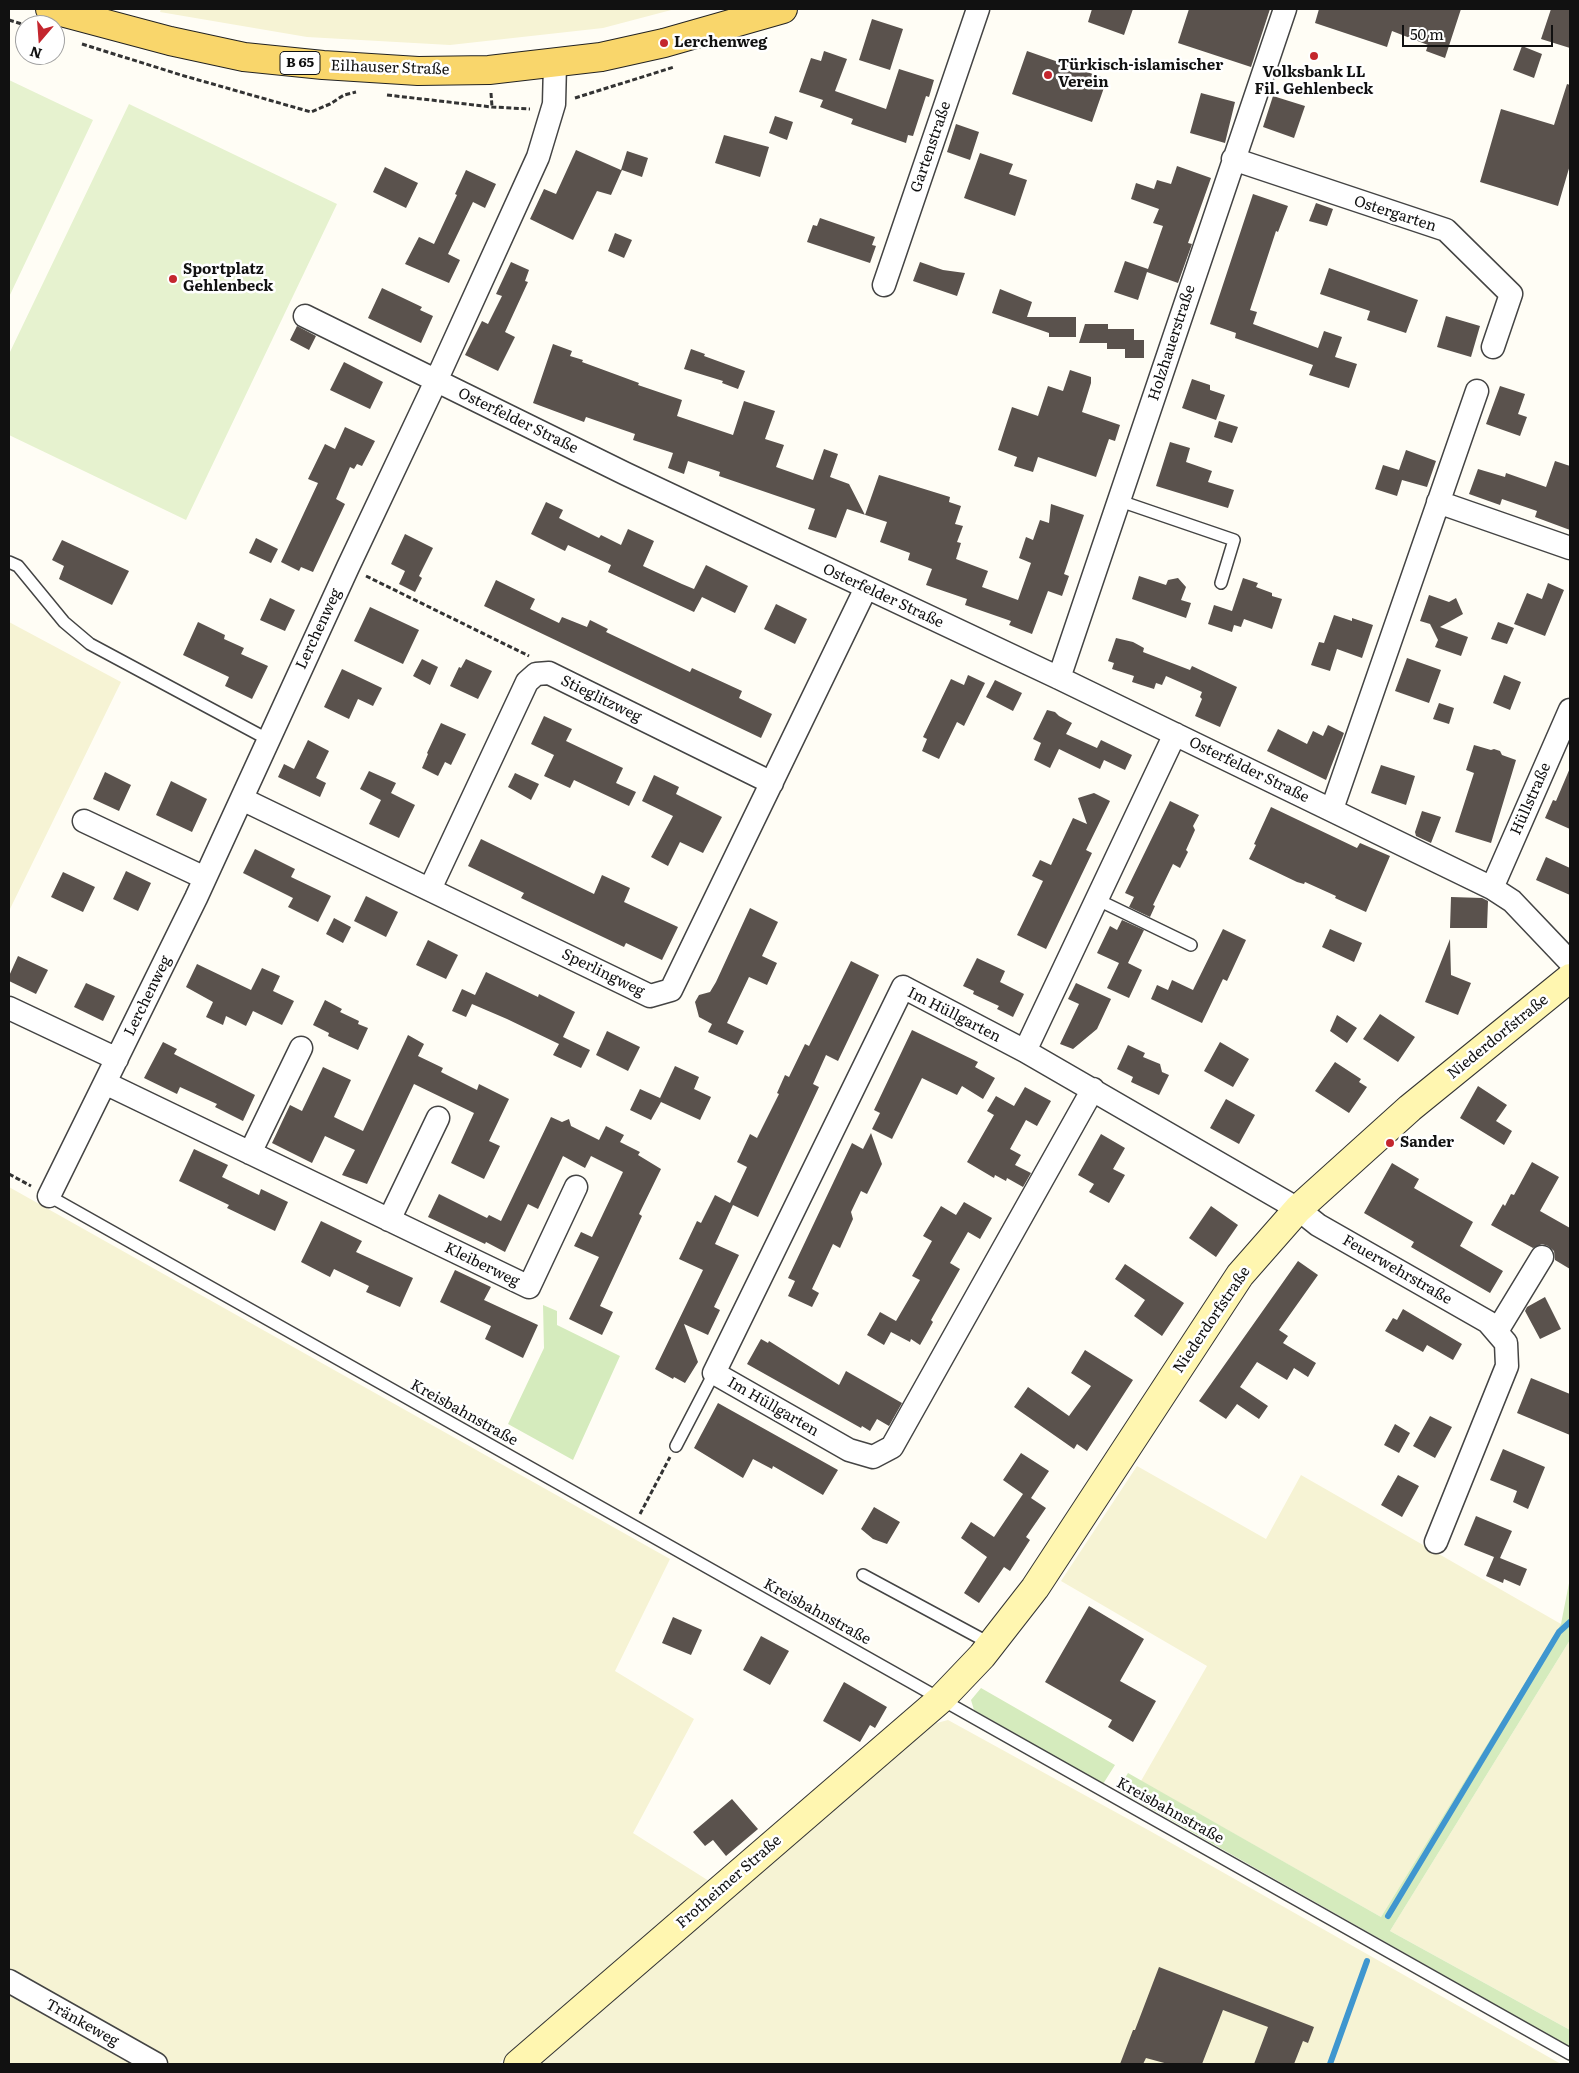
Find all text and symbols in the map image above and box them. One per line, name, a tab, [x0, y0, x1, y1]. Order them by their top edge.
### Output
north arrow	[15, 15, 65, 65]
scale bar	[1404, 15, 1555, 47]
text: 50 m	[1410, 22, 1444, 45]
place label: Lerchenweg	[674, 34, 767, 52]
marker: Lerchenweg	[658, 37, 670, 49]
text: N	[27, 42, 44, 65]
marker: Volksbank LL Fil. Gehlenbeck	[1308, 50, 1320, 62]
road number: B 65	[280, 52, 320, 74]
street label: Eilhauser Straße	[330, 57, 450, 79]
place label: Türkisch-islamischer Verein	[1058, 57, 1223, 92]
place label: Volksbank LL Fil. Gehlenbeck	[1255, 64, 1373, 99]
marker: Türkisch-islamischer Verein	[1042, 69, 1054, 81]
street label: Gartenstraße	[907, 99, 955, 195]
street label: Ostergarten	[1352, 192, 1438, 236]
place label: Sportplatz Gehlenbeck	[183, 261, 273, 296]
marker: Sportplatz Gehlenbeck	[167, 273, 179, 285]
street label: Holzhauerstraße	[1145, 283, 1199, 403]
street label: Osterfelder Straße	[455, 384, 581, 458]
street label: Osterfelder Straße	[820, 560, 946, 632]
street label: Lerchenweg	[292, 586, 346, 672]
street label: Stieglitzweg	[558, 672, 644, 726]
street label: Osterfelder Straße	[1186, 733, 1312, 807]
street label: Hüllstraße	[1507, 760, 1555, 838]
street label: Sperlingweg	[559, 945, 647, 1001]
street label: Lerchenweg	[121, 953, 175, 1039]
street label: Im Hüllgarten	[904, 984, 1004, 1046]
street label: Niederdorfstraße	[1444, 991, 1552, 1083]
place label: Sander	[1400, 1134, 1454, 1152]
marker: Sander	[1384, 1137, 1396, 1149]
street label: Feuerwehrstraße	[1339, 1231, 1455, 1309]
street label: Kleiberweg	[442, 1239, 522, 1291]
street label: Niederdorfstraße	[1170, 1263, 1254, 1377]
street label: Im Hüllgarten	[724, 1374, 822, 1440]
street label: Kreisbahnstraße	[407, 1376, 521, 1450]
street label: Kreisbahnstraße	[760, 1575, 874, 1649]
street label: Kreisbahnstraße	[1113, 1774, 1227, 1848]
street label: Frotheimer Straße	[673, 1832, 785, 1932]
street label: Tränkeweg	[42, 1995, 122, 2051]

